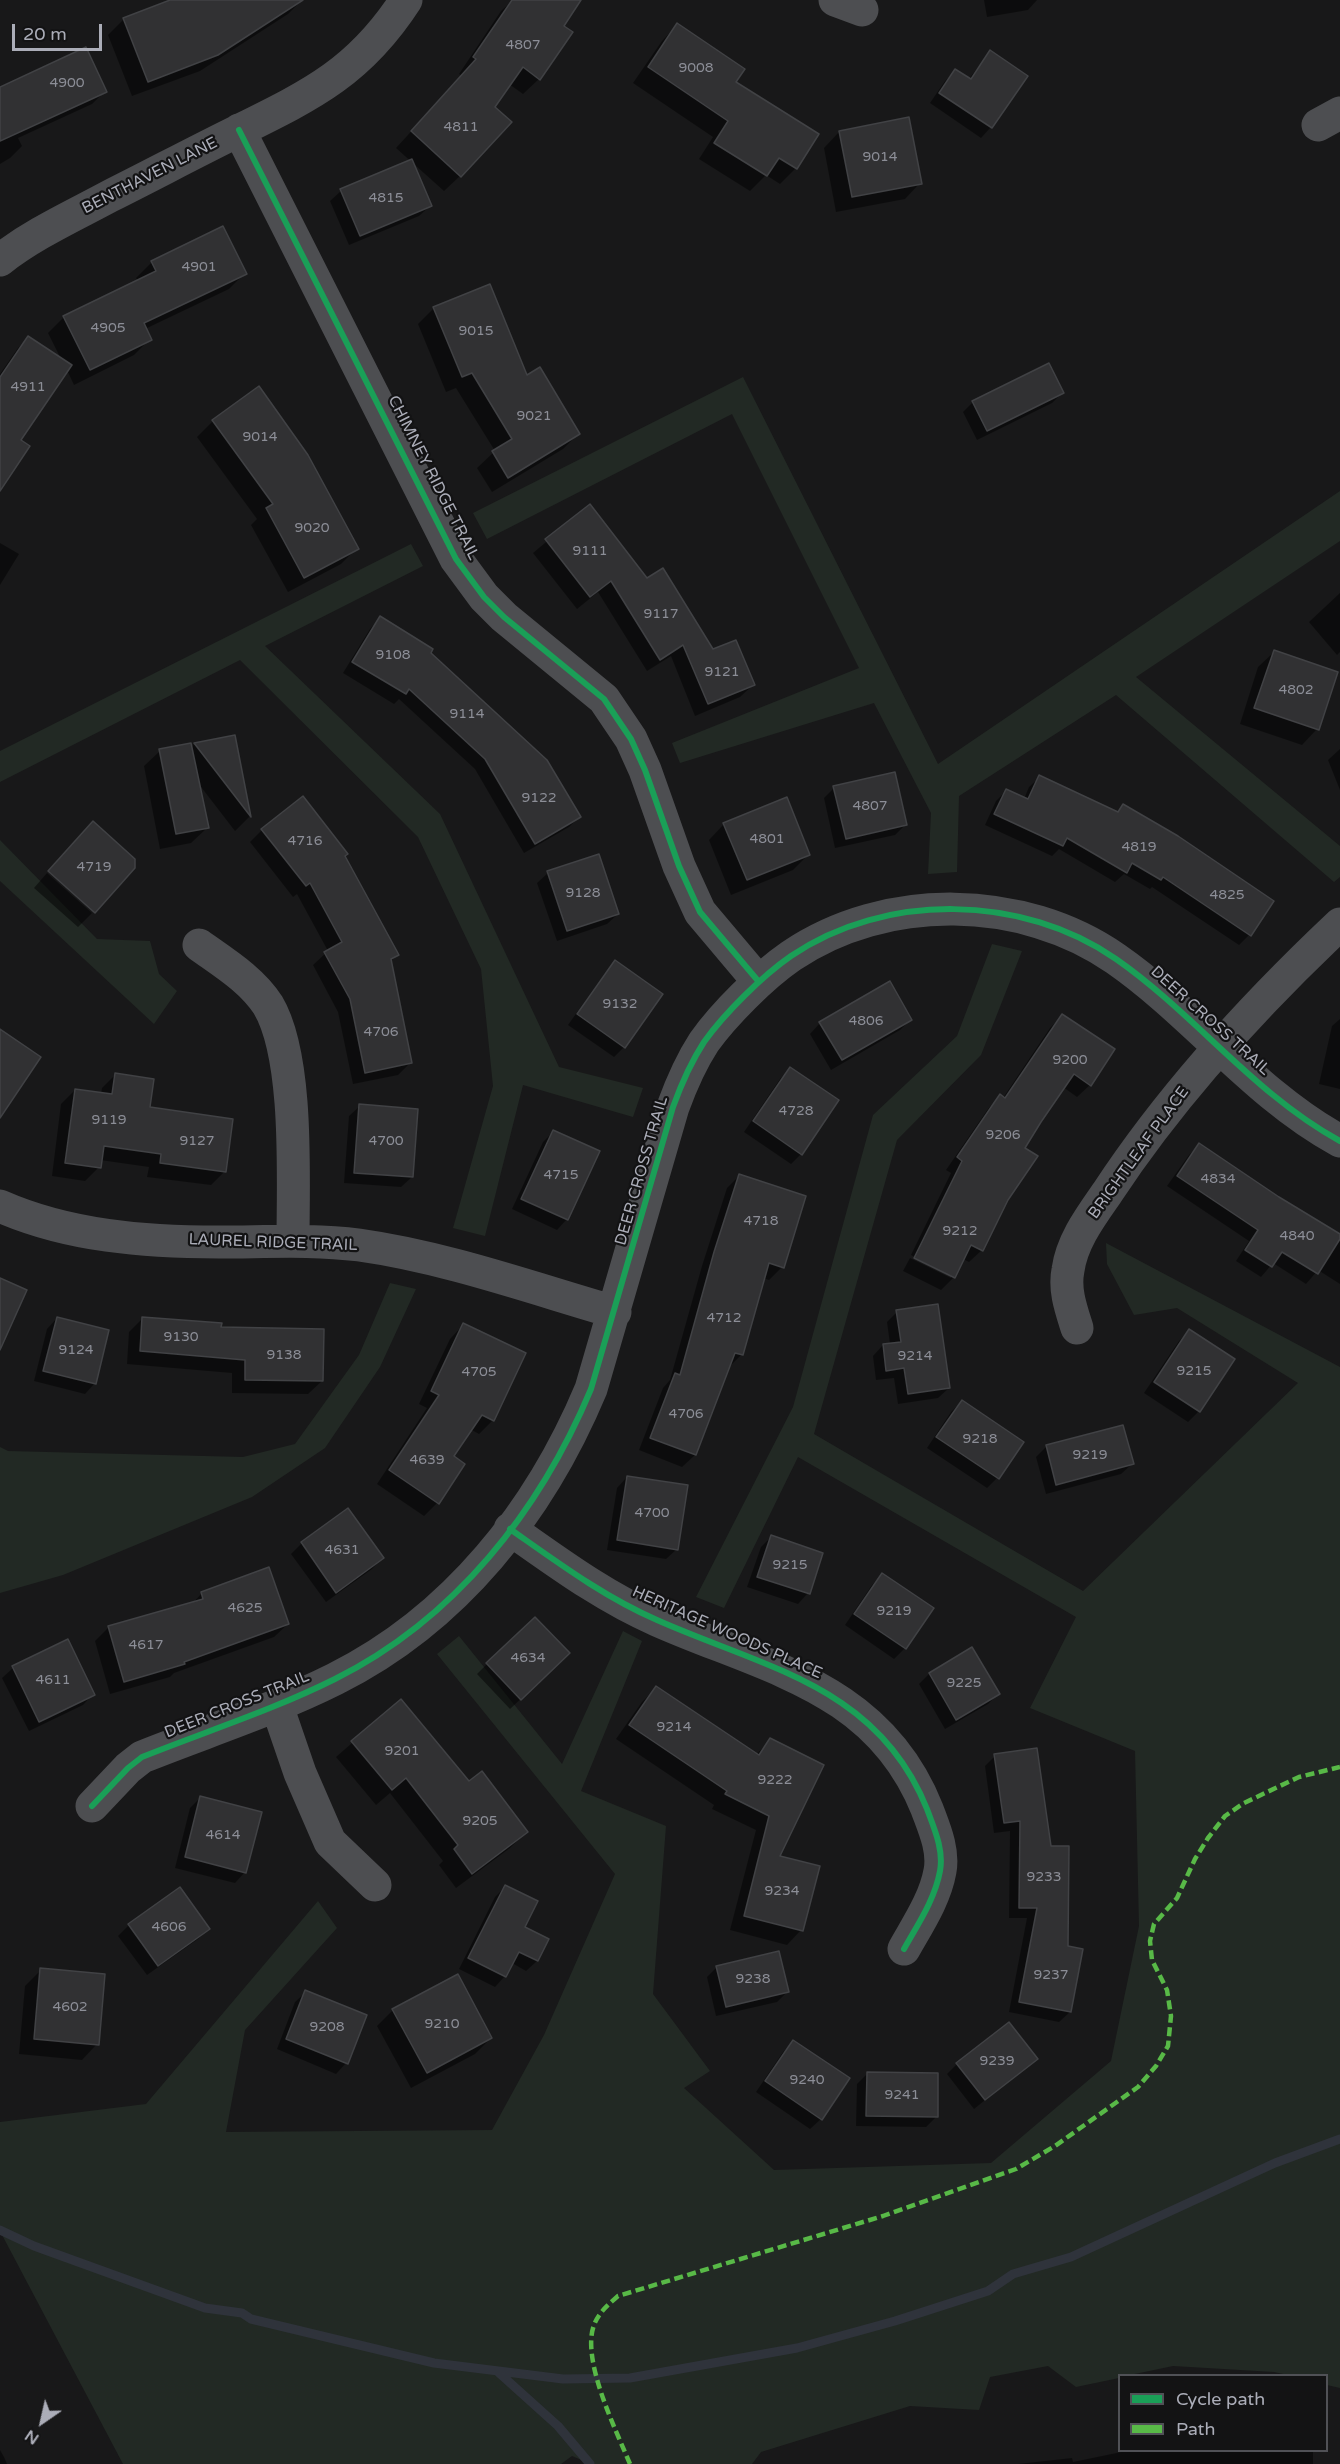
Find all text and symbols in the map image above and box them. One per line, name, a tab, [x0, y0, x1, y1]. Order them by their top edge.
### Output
scale bar	[15, 12, 105, 50]
text: 20 m	[23, 23, 67, 45]
house number: 4807	[505, 37, 541, 53]
house number: 9008	[678, 60, 714, 76]
house number: 4900	[49, 75, 85, 91]
house number: 4811	[443, 119, 479, 135]
street label: BENTHAVEN LANE	[79, 134, 221, 218]
house number: 9014	[862, 149, 898, 165]
house number: 4815	[368, 190, 404, 206]
house number: 4901	[181, 259, 217, 275]
house number: 4905	[90, 320, 126, 336]
house number: 9015	[458, 323, 494, 339]
house number: 4911	[10, 379, 46, 395]
street label: CHIMNEY RIDGE TRAIL	[383, 393, 483, 563]
house number: 9021	[516, 408, 552, 424]
house number: 9014	[242, 429, 278, 445]
house number: 9020	[294, 520, 330, 536]
house number: 9111	[572, 543, 608, 559]
house number: 9117	[643, 606, 679, 622]
house number: 9108	[375, 647, 411, 663]
house number: 9121	[704, 664, 740, 680]
house number: 4802	[1278, 682, 1314, 698]
house number: 9114	[449, 706, 485, 722]
house number: 9122	[521, 790, 557, 806]
house number: 4807	[852, 798, 888, 814]
house number: 4801	[749, 831, 785, 847]
house number: 4716	[287, 833, 323, 849]
house number: 4819	[1121, 839, 1157, 855]
house number: 4719	[76, 859, 112, 875]
house number: 9128	[565, 885, 601, 901]
house number: 4825	[1209, 887, 1245, 903]
street label: DEER CROSS TRAIL	[1146, 962, 1274, 1080]
house number: 9132	[602, 996, 638, 1012]
house number: 4806	[848, 1013, 884, 1029]
house number: 4706	[363, 1024, 399, 1040]
house number: 9200	[1052, 1052, 1088, 1068]
street label: BRIGHTLEAF PLACE	[1085, 1083, 1193, 1223]
street label: DEER CROSS TRAIL	[612, 1094, 672, 1248]
house number: 4728	[778, 1103, 814, 1119]
house number: 9119	[91, 1112, 127, 1128]
house number: 9206	[985, 1127, 1021, 1143]
house number: 9127	[179, 1133, 215, 1149]
house number: 4700	[368, 1133, 404, 1149]
house number: 4715	[543, 1167, 579, 1183]
house number: 4834	[1200, 1171, 1236, 1187]
house number: 4718	[743, 1213, 779, 1229]
house number: 9212	[942, 1223, 978, 1239]
house number: 4840	[1279, 1228, 1315, 1244]
street label: LAUREL RIDGE TRAIL	[188, 1230, 358, 1256]
house number: 4712	[706, 1310, 742, 1326]
house number: 9130	[163, 1329, 199, 1345]
house number: 9124	[58, 1342, 94, 1358]
house number: 9138	[266, 1347, 302, 1363]
house number: 9214	[897, 1348, 933, 1364]
house number: 9215	[1176, 1363, 1212, 1379]
house number: 4705	[461, 1364, 497, 1380]
house number: 4706	[668, 1406, 704, 1422]
house number: 9218	[962, 1431, 998, 1447]
house number: 9219	[1072, 1447, 1108, 1463]
house number: 4639	[409, 1452, 445, 1468]
house number: 4700	[634, 1505, 670, 1521]
house number: 4631	[324, 1542, 360, 1558]
house number: 9215	[772, 1557, 808, 1573]
street label: HERITAGE WOODS PLACE	[629, 1582, 825, 1684]
house number: 4625	[227, 1600, 263, 1616]
house number: 9219	[876, 1603, 912, 1619]
house number: 4617	[128, 1637, 164, 1653]
house number: 4634	[510, 1650, 546, 1666]
street label: DEER CROSS TRAIL	[162, 1667, 312, 1743]
house number: 4611	[35, 1672, 71, 1688]
house number: 9225	[946, 1675, 982, 1691]
house number: 9214	[656, 1719, 692, 1735]
house number: 9201	[384, 1743, 420, 1759]
house number: 9222	[757, 1772, 793, 1788]
house number: 9205	[462, 1813, 498, 1829]
house number: 4614	[205, 1827, 241, 1843]
house number: 9233	[1026, 1869, 1062, 1885]
house number: 9234	[764, 1883, 800, 1899]
house number: 4606	[151, 1919, 187, 1935]
house number: 9237	[1033, 1967, 1069, 1983]
house number: 9238	[735, 1971, 771, 1987]
house number: 4602	[52, 1999, 88, 2015]
house number: 9210	[424, 2016, 460, 2032]
house number: 9208	[309, 2019, 345, 2035]
house number: 9239	[979, 2053, 1015, 2069]
house number: 9240	[789, 2072, 825, 2088]
house number: 9241	[884, 2087, 920, 2103]
legend	[1118, 2374, 1328, 2452]
text: Cycle path	[1176, 2388, 1265, 2410]
north arrow	[12, 2392, 72, 2452]
text: Path	[1176, 2418, 1215, 2440]
text: N	[21, 2425, 43, 2449]

